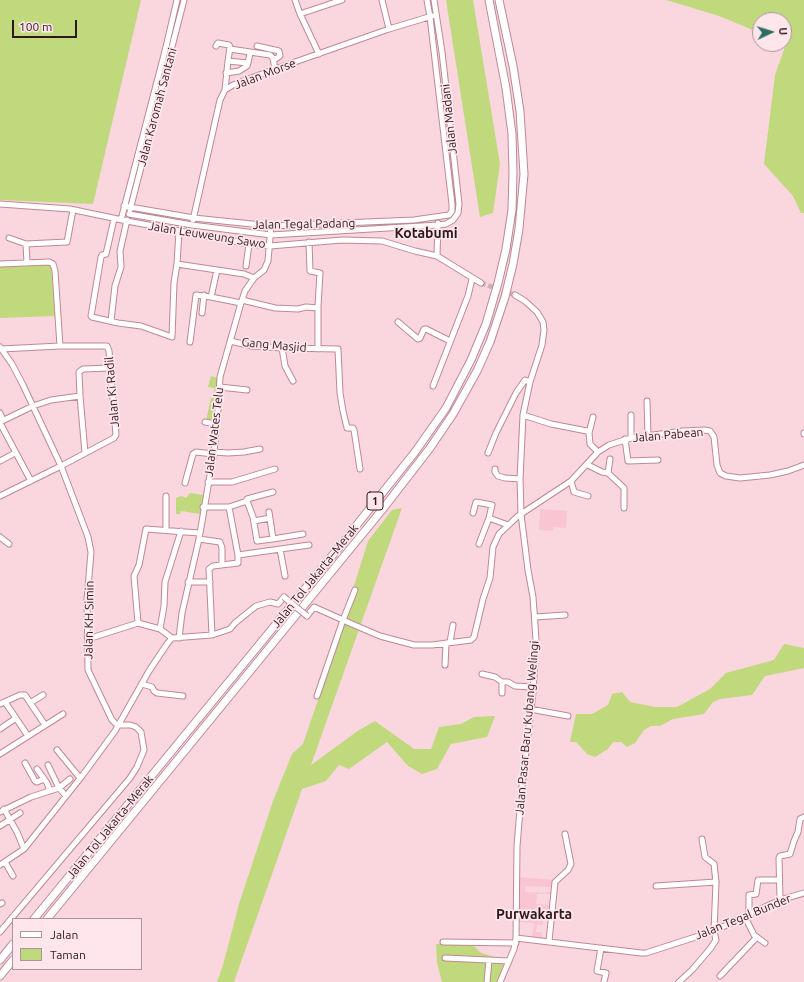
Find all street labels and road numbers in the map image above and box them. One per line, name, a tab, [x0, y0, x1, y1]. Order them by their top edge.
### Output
street label: Jalan Karomah Santani	[134, 46, 180, 168]
street label: Jalan Morse	[232, 56, 298, 92]
street label: Jalan Madani	[438, 83, 460, 155]
street label: Jalan Tegal Padang	[252, 216, 356, 232]
street label: Jalan Leuweung Sawo	[147, 219, 267, 251]
street label: Gang Masjid	[241, 335, 307, 355]
street label: Jalan Ki Radil	[102, 356, 122, 428]
street label: Jalan Wates Telu	[201, 386, 227, 478]
street label: Jalan Pabean	[632, 425, 704, 445]
road number: 1	[367, 492, 383, 510]
street label: Jalan Tol Jakarta–Merak	[269, 521, 361, 631]
street label: Jalan KH Simin	[81, 581, 97, 659]
street label: Jalan Pasar Baru Kubang Welingi	[512, 640, 542, 816]
street label: Jalan Tol Jakarta–Merak	[64, 772, 156, 882]
street label: Jalan Tegal Bunder	[693, 891, 793, 943]

